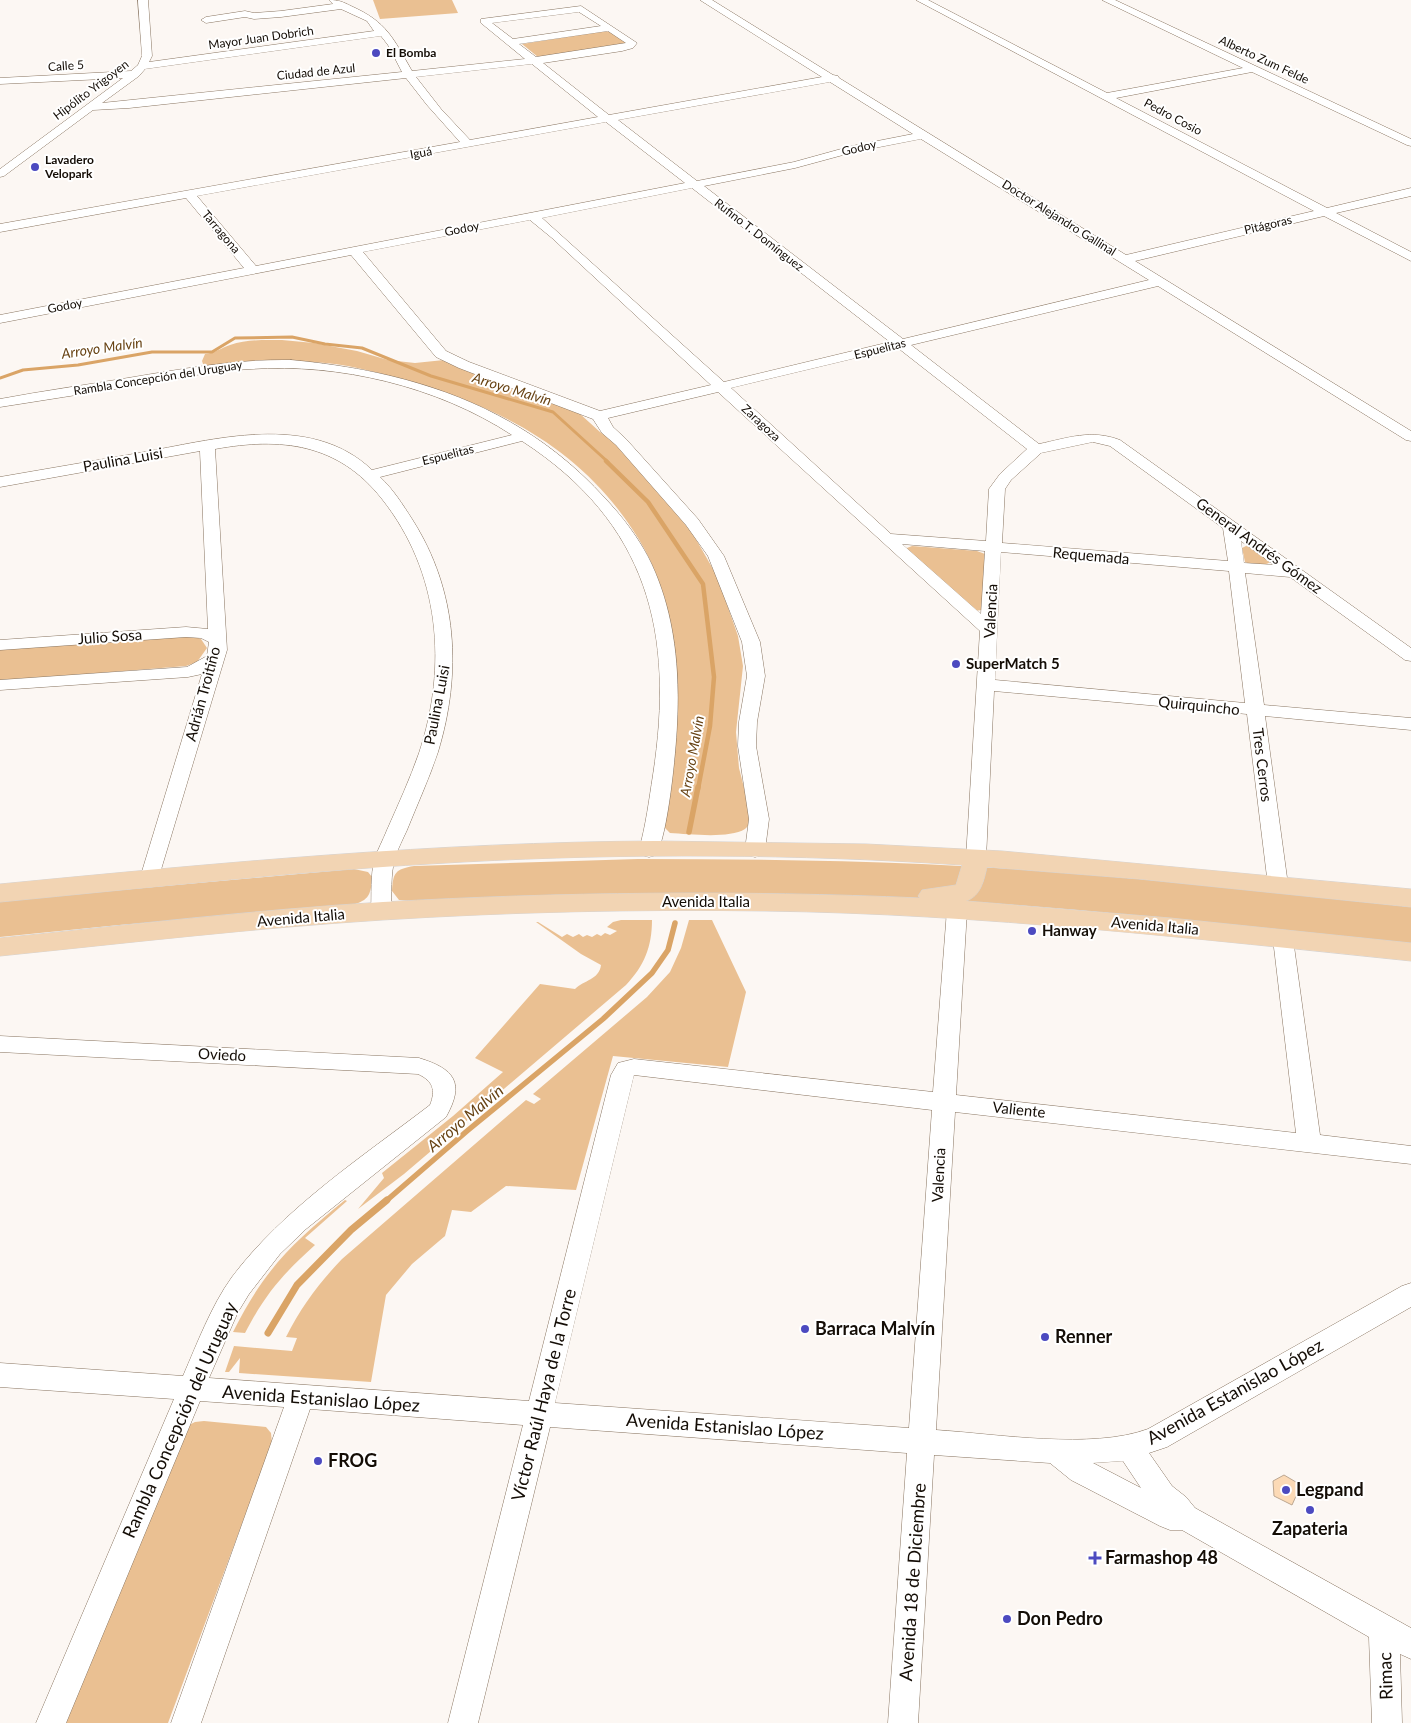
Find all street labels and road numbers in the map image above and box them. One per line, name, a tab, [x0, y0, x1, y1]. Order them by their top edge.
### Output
street label: Mayor Juan Dobrich	[207, 23, 314, 52]
street label: Alberto Zum Felde	[1217, 32, 1312, 87]
street label: Hipólito Yrigoyen	[50, 56, 131, 123]
street label: Calle 5	[47, 57, 84, 74]
street label: Ciudad de Azul	[276, 60, 356, 83]
street label: Pedro Cosio	[1142, 95, 1205, 138]
street label: Godoy	[840, 136, 878, 159]
street label: Iguá	[409, 143, 433, 162]
street label: Doctor Alejandro Gallinal	[999, 176, 1119, 259]
street label: Rufino T. Domínguez	[712, 195, 807, 274]
street label: Tarragona	[199, 207, 244, 256]
street label: Pitágoras	[1242, 212, 1293, 237]
street label: Godoy	[443, 218, 481, 239]
street label: Godoy	[46, 295, 84, 316]
street label: Espuelitas	[852, 335, 907, 362]
street label: Rambla Concepción del Uruguay	[72, 357, 244, 398]
street label: Zaragoza	[739, 401, 784, 444]
street label: Espuelitas	[420, 441, 475, 468]
street label: Paulina Luisi	[82, 443, 164, 475]
street label: General Andrés Gómez	[1193, 493, 1326, 597]
street label: Requemada	[1052, 543, 1130, 567]
street label: Valencia	[980, 583, 1000, 639]
street label: Julio Sosa	[77, 625, 143, 647]
street label: Adrián Troitiño	[181, 644, 223, 743]
street label: Paulina Luisi	[419, 663, 453, 746]
street label: Quirquincho	[1157, 692, 1241, 718]
street label: Tres Cerros	[1250, 727, 1276, 803]
street label: Avenida Italia	[662, 892, 750, 910]
street label: Avenida Italia	[256, 904, 346, 930]
street label: Avenida Italia	[1110, 912, 1200, 938]
street label: Oviedo	[198, 1044, 247, 1064]
street label: Valiente	[992, 1097, 1047, 1121]
street label: Valencia	[928, 1147, 948, 1203]
street label: Víctor Raúl Haya de la Torre	[506, 1286, 580, 1503]
street label: Rambla Concepción del Uruguay	[117, 1297, 242, 1541]
street label: Avenida Estanislao López	[1143, 1333, 1326, 1449]
street label: Avenida Estanislao López	[221, 1380, 421, 1416]
street label: Avenida Estanislao López	[625, 1408, 825, 1444]
street label: Avenida 18 de Diciembre	[894, 1482, 930, 1682]
street label: Rimac	[1373, 1651, 1397, 1700]

